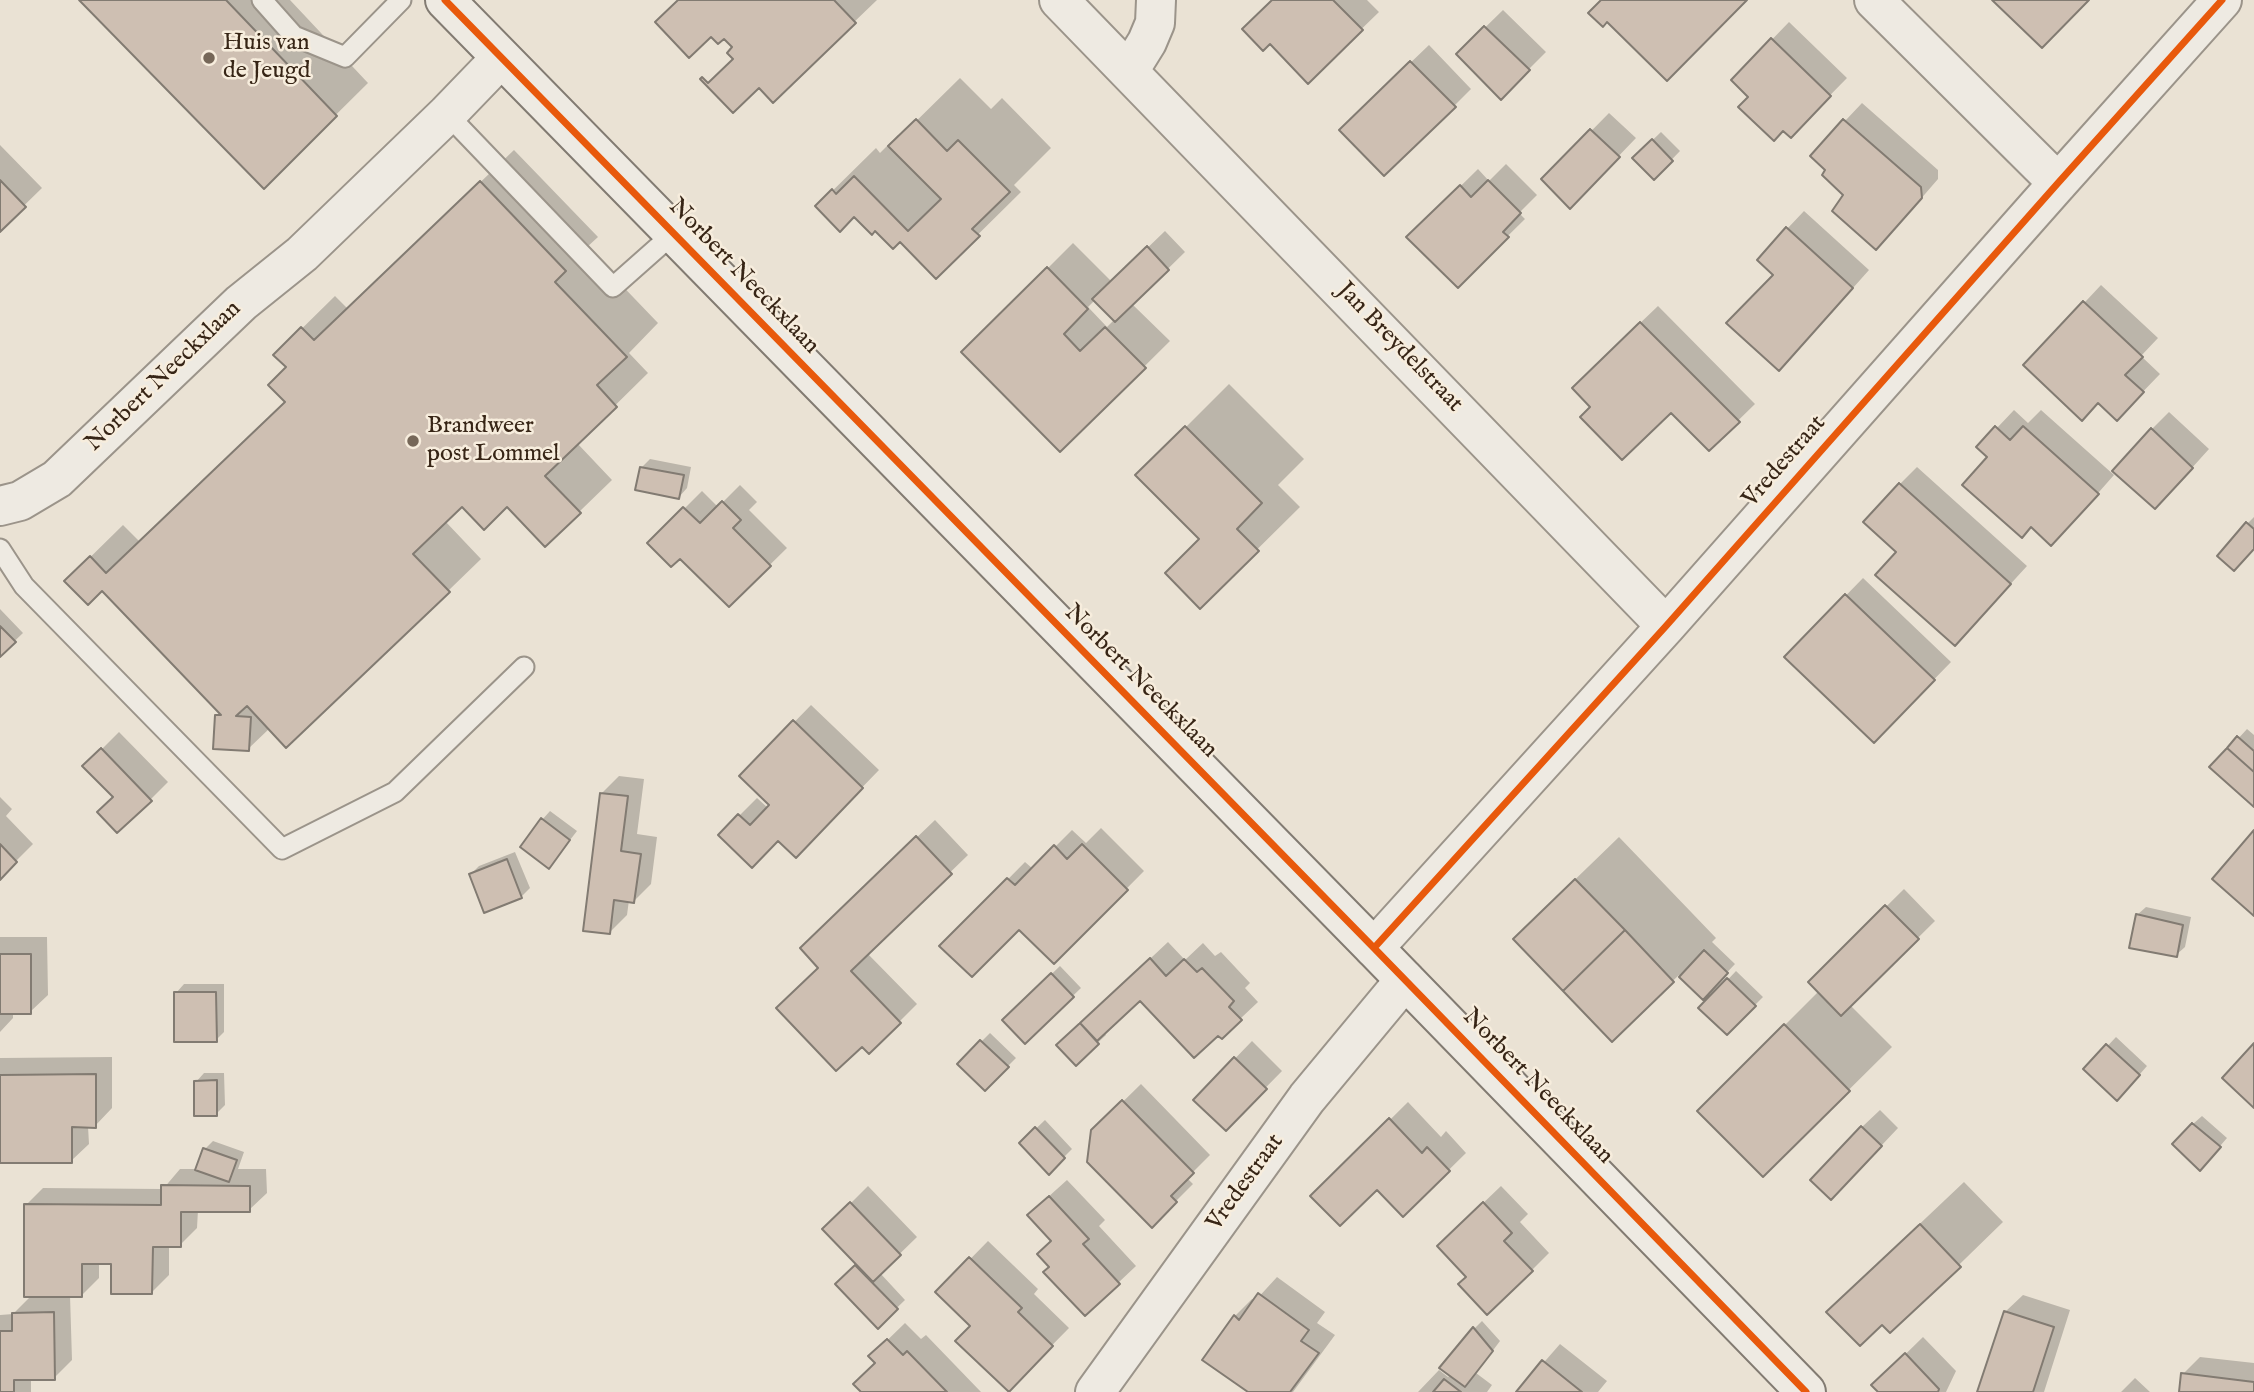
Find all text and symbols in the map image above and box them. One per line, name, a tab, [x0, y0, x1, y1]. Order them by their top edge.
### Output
place label: Huis van de Jeugd	[223, 30, 310, 86]
marker: Huis van de Jeugd	[201, 50, 217, 66]
street label: Norbert Neeckxlaan	[661, 193, 825, 361]
street label: Jan Breydelstraat	[1330, 277, 1468, 419]
street label: Norbert Neeckxlaan	[80, 295, 248, 459]
street label: Vredestraat	[1737, 410, 1833, 514]
place label: Brandweer post Lommel	[427, 413, 560, 469]
marker: Brandweer post Lommel	[405, 433, 421, 449]
street label: Norbert Neeckxlaan	[1057, 599, 1223, 765]
street label: Norbert Neeckxlaan	[1455, 1003, 1619, 1171]
street label: Vredestraat	[1201, 1129, 1291, 1237]

